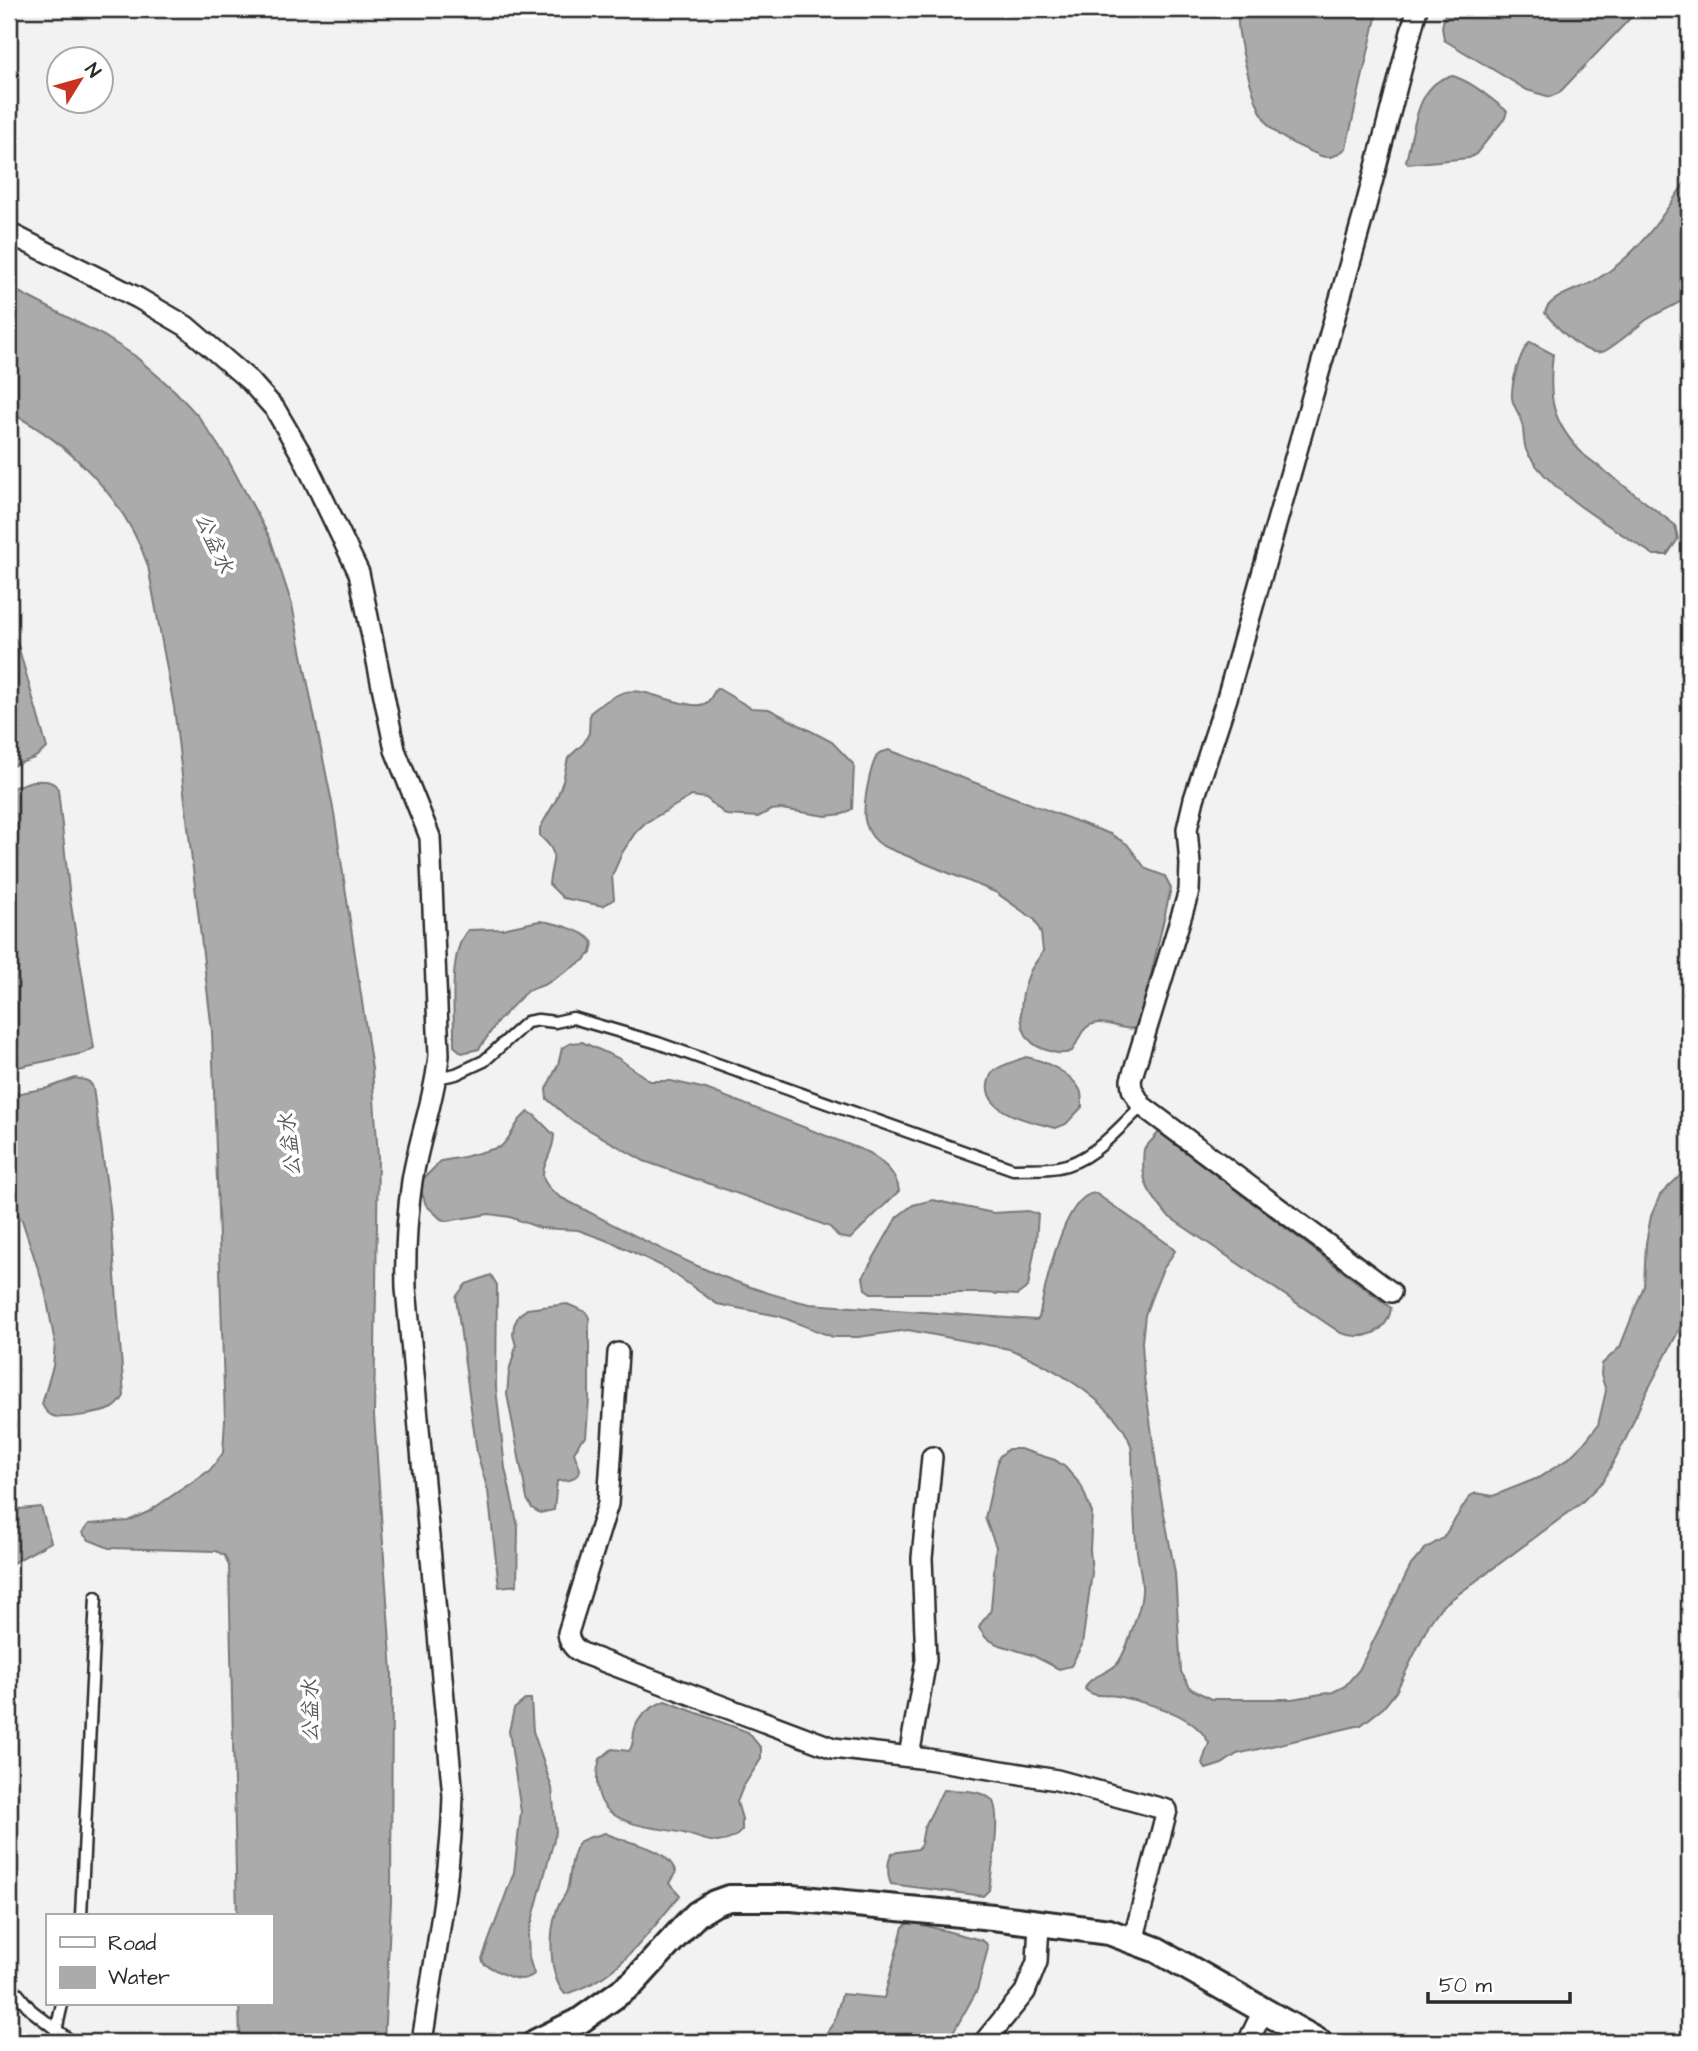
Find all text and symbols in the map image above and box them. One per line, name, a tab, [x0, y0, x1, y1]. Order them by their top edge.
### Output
north arrow	[46, 46, 116, 116]
text: N	[78, 58, 107, 84]
water label: 公益水	[188, 508, 240, 579]
water label: 公益水	[272, 1111, 308, 1178]
water label: 公益水	[296, 1679, 325, 1743]
legend	[46, 1914, 273, 2006]
text: Road	[108, 1929, 156, 1958]
scale bar	[1428, 1960, 1570, 2004]
text: Water	[108, 1963, 170, 1992]
text: 50 m	[1439, 1971, 1493, 2000]

